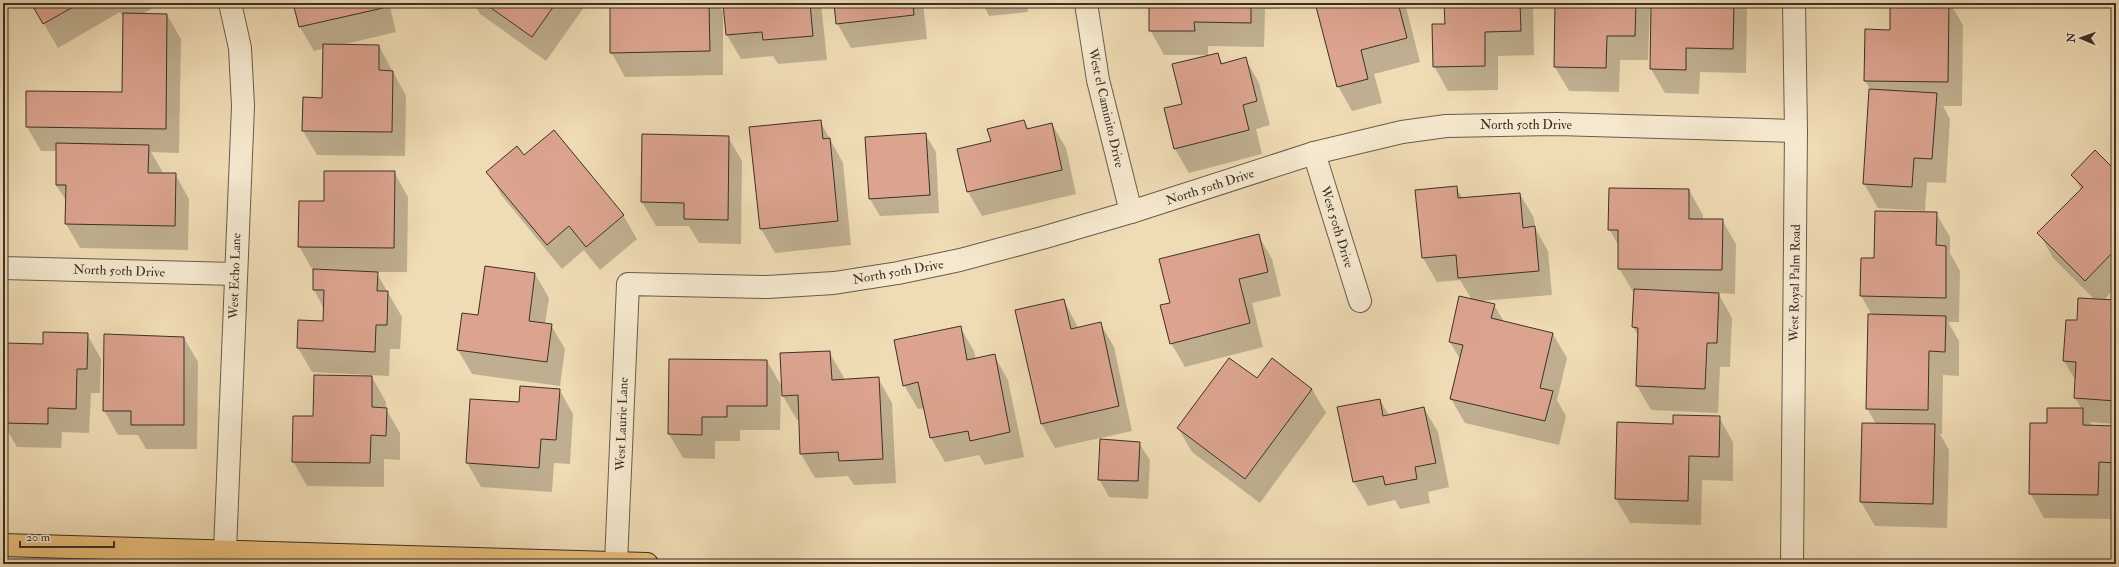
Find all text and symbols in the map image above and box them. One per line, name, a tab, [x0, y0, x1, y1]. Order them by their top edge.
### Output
north arrow	[2061, 18, 2101, 58]
text: N	[2065, 31, 2078, 44]
street label: West el Caminito Drive	[1084, 46, 1128, 170]
street label: North 50th Drive	[1480, 117, 1573, 133]
street label: North 50th Drive	[1164, 165, 1257, 209]
street label: West 50th Drive	[1317, 183, 1357, 270]
street label: West Royal Palm Road	[1786, 224, 1805, 343]
street label: West Echo Lane	[225, 232, 245, 320]
street label: North 50th Drive	[851, 256, 945, 288]
street label: North 50th Drive	[73, 261, 166, 281]
street label: West Laurie Lane	[612, 376, 632, 472]
scale bar	[20, 523, 114, 549]
text: 20 m	[26, 530, 51, 545]

